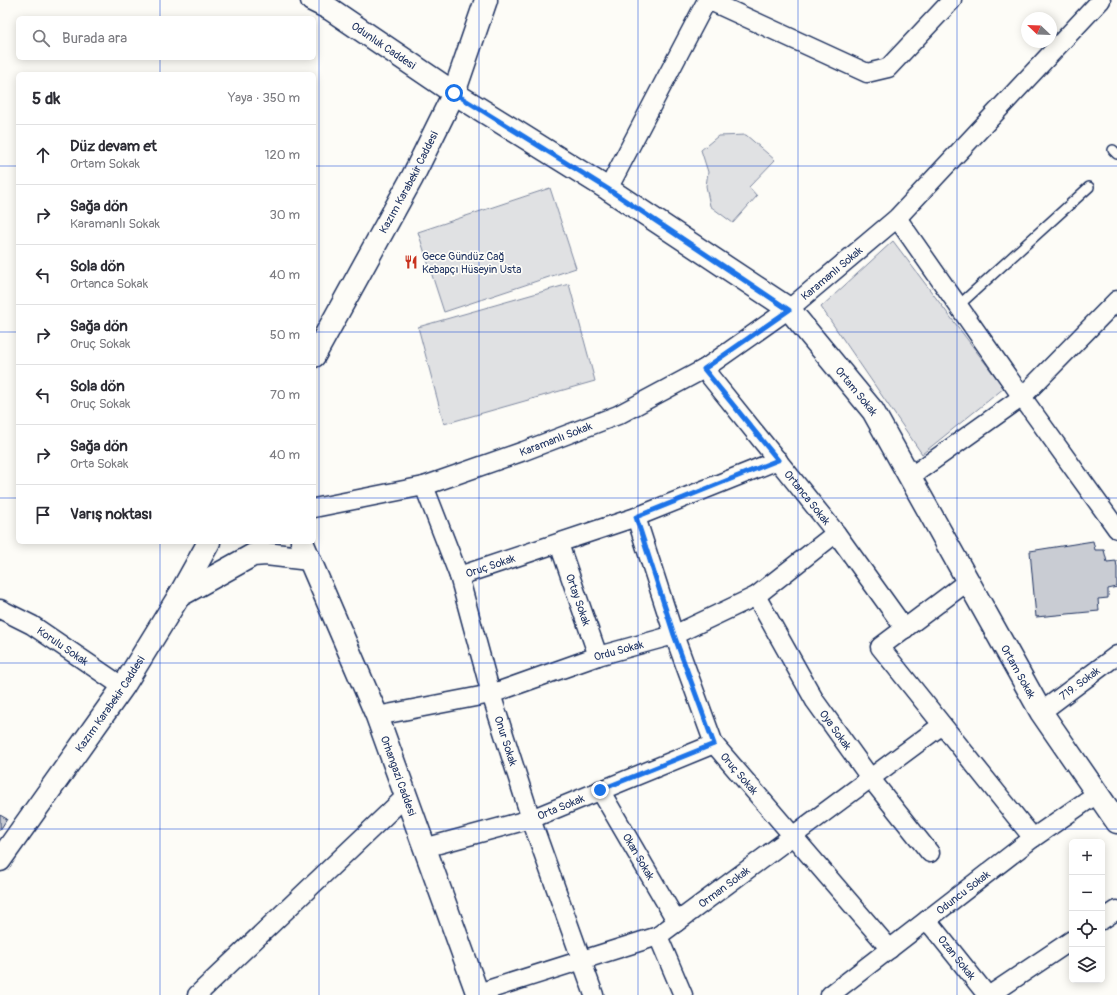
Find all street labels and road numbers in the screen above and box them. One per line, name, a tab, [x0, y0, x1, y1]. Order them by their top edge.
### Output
street label: Odunluk Caddesi	[349, 19, 419, 72]
street label: Kazım Karabekir Caddesi	[377, 129, 441, 236]
street label: Karamanlı Sokak	[799, 244, 866, 303]
street label: Ortam Sokak	[832, 364, 880, 418]
street label: Karamanlı Sokak	[518, 419, 594, 459]
street label: Ortanca Sokak	[781, 468, 833, 528]
street label: Oruç Sokak	[464, 552, 517, 580]
street label: Ortay Sokak	[563, 572, 593, 628]
street label: Korulu Sokak	[34, 624, 91, 669]
street label: Ordu Sokak	[592, 638, 645, 664]
street label: Ortam Sokak	[998, 643, 1038, 701]
street label: Kazım Karabekir Caddesi	[73, 653, 148, 755]
street label: 719. Sokak	[1057, 664, 1103, 703]
street label: Oya Sokak	[817, 708, 854, 753]
street label: Onur Sokak	[491, 714, 520, 768]
street label: Orhangazi Caddesi	[378, 734, 419, 818]
street label: Oruç Sokak	[717, 750, 761, 798]
street label: Orta Sokak	[536, 792, 587, 823]
street label: Okan Sokak	[620, 831, 657, 883]
street label: Orman Sokak	[696, 864, 753, 911]
street label: Oduncu Sokak	[934, 868, 993, 917]
street label: Ozan Sokak	[935, 933, 978, 983]

